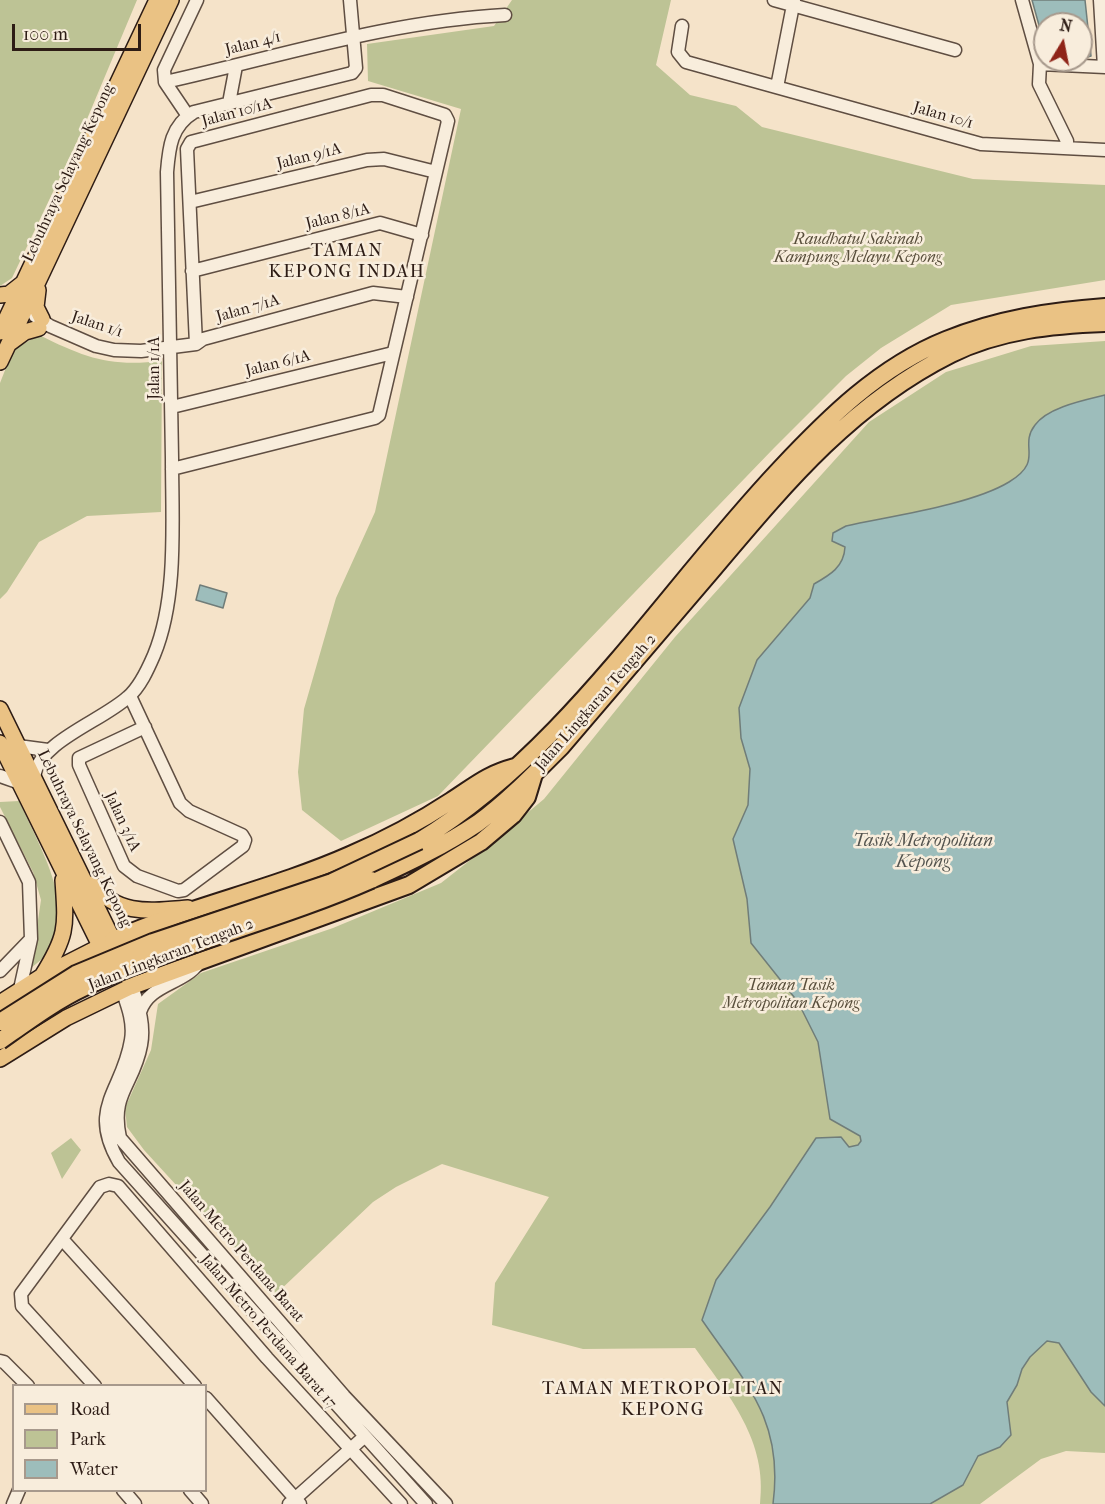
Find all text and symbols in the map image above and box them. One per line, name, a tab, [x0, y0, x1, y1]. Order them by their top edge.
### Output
scale bar	[15, 12, 144, 50]
north arrow	[1033, 12, 1093, 72]
text: N	[1058, 15, 1073, 36]
text: 100 m	[23, 24, 68, 45]
street label: Jalan 4/1	[223, 28, 283, 60]
street label: Lebuhraya Selayang Kepong	[19, 80, 119, 266]
street label: Jalan 10/1A	[200, 94, 274, 132]
street label: Jalan 10/1	[911, 98, 975, 134]
street label: Jalan 9/1A	[275, 140, 343, 174]
street label: Jalan 8/1A	[304, 200, 372, 234]
park label: Raudhatul Sakinah Kampung Melayu Kepong	[774, 230, 942, 268]
district label: TAMAN KEPONG INDAH	[269, 241, 425, 284]
street label: Jalan 7/1A	[214, 291, 282, 327]
street label: Jalan 1/1	[69, 308, 125, 342]
street label: Jalan 1/1A	[145, 336, 165, 400]
street label: Jalan 6/1A	[244, 347, 312, 381]
street label: Jalan Lingkaran Tengah 2	[531, 630, 661, 776]
street label: Lebuhraya Selayang Kepong	[33, 747, 135, 931]
street label: Jalan 3/1A	[100, 789, 144, 855]
water label: Tasik Metropolitan Kepong	[853, 831, 993, 874]
street label: Jalan Lingkaran Tengah 2	[86, 915, 256, 995]
park label: Taman Tasik Metropolitan Kepong	[723, 976, 859, 1014]
street label: Jalan Metro Perdana Barat	[174, 1177, 308, 1327]
street label: Jalan Metro Perdana Barat 17	[196, 1251, 340, 1413]
district label: TAMAN METROPOLITAN KEPONG	[542, 1379, 784, 1422]
legend	[12, 1384, 207, 1492]
text: Road	[70, 1399, 110, 1420]
text: Park	[70, 1429, 106, 1450]
text: Water	[70, 1459, 118, 1480]

